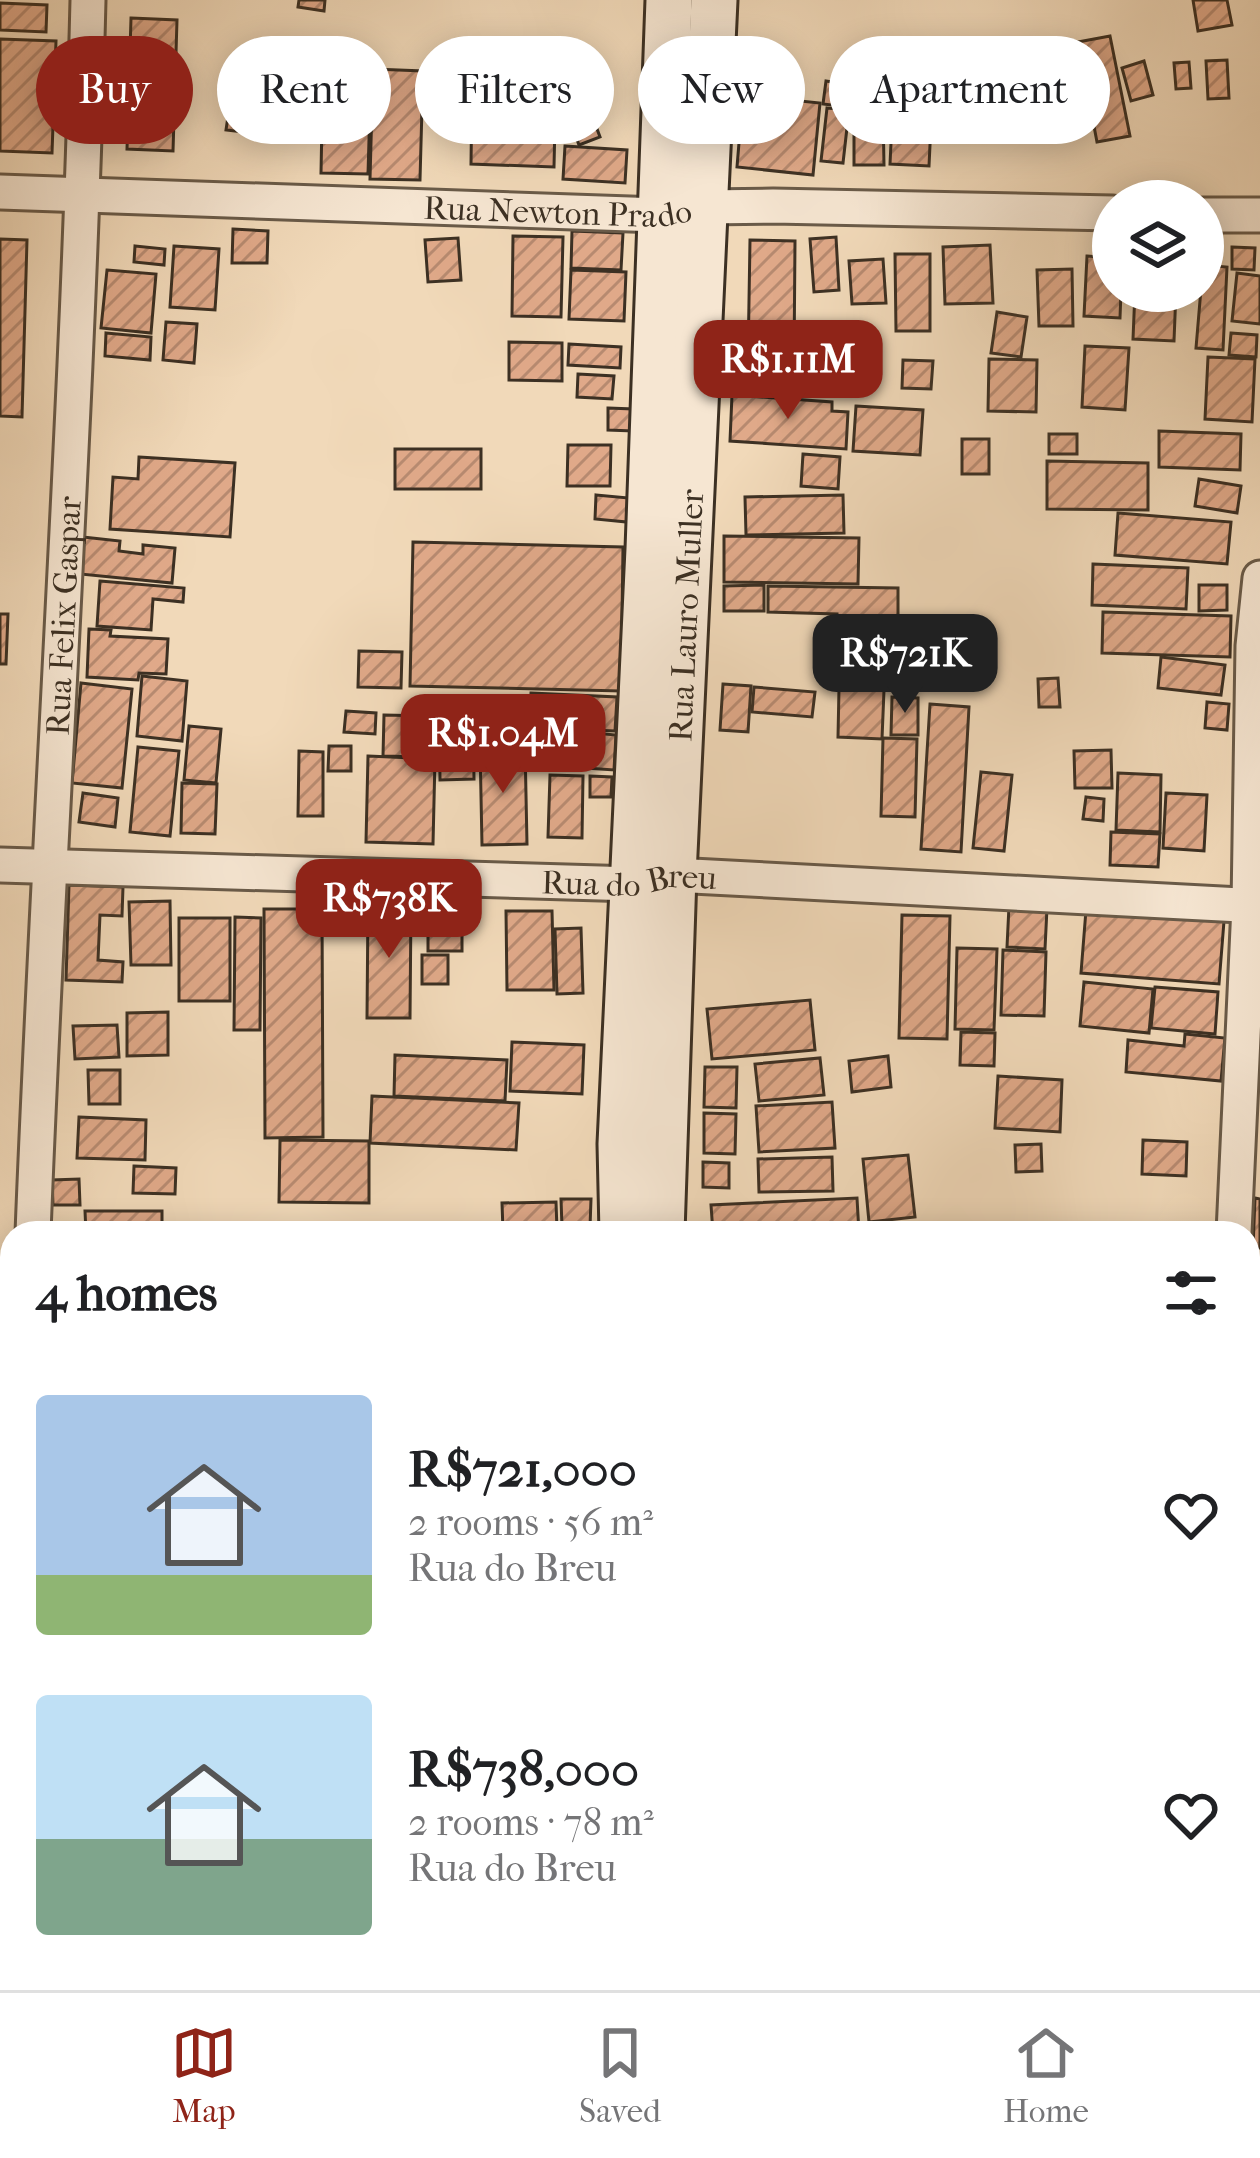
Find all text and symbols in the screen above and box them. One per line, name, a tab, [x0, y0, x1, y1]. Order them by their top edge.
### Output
chip: Buy	[36, 36, 193, 144]
chip: Rent	[217, 36, 391, 144]
chip: Filters	[415, 36, 614, 144]
chip: New	[638, 36, 805, 144]
chip: Apartment	[829, 36, 1110, 144]
map controls	[1092, 180, 1224, 312]
button: layers	[1092, 180, 1224, 312]
street label: Rua Newton Prado	[423, 189, 695, 236]
pin: R$1.11M	[677, 320, 899, 422]
text: R$1.11M	[721, 336, 855, 382]
street label: Rua Lauro Muller	[661, 488, 712, 743]
street label: Rua Felix Gaspar	[39, 495, 90, 736]
pin: R$721K	[807, 614, 1003, 716]
text: R$721K	[840, 630, 970, 676]
pin: R$1.04M	[392, 694, 614, 796]
text: R$1.04M	[428, 710, 578, 756]
street label: Rua do Breu	[541, 857, 718, 905]
pin: R$738K	[291, 859, 487, 961]
text: R$738K	[323, 875, 455, 921]
icon: filters	[1158, 1260, 1224, 1326]
text: 4 homes	[36, 1263, 217, 1323]
text: R$721,000	[408, 1439, 637, 1499]
icon: home	[132, 1443, 276, 1587]
icon: heart	[1158, 1482, 1224, 1548]
text: 2 rooms · 56 m²	[408, 1499, 653, 1545]
text: Rua do Breu	[408, 1545, 616, 1591]
text: R$738,000	[408, 1739, 639, 1799]
icon: home	[132, 1743, 276, 1887]
icon: heart	[1158, 1782, 1224, 1848]
text: 2 rooms · 78 m²	[408, 1799, 654, 1845]
text: Rua do Breu	[408, 1845, 616, 1891]
tab: Map	[171, 2020, 237, 2131]
tab: Saved	[579, 2020, 661, 2131]
tab: Home	[1003, 2020, 1089, 2131]

